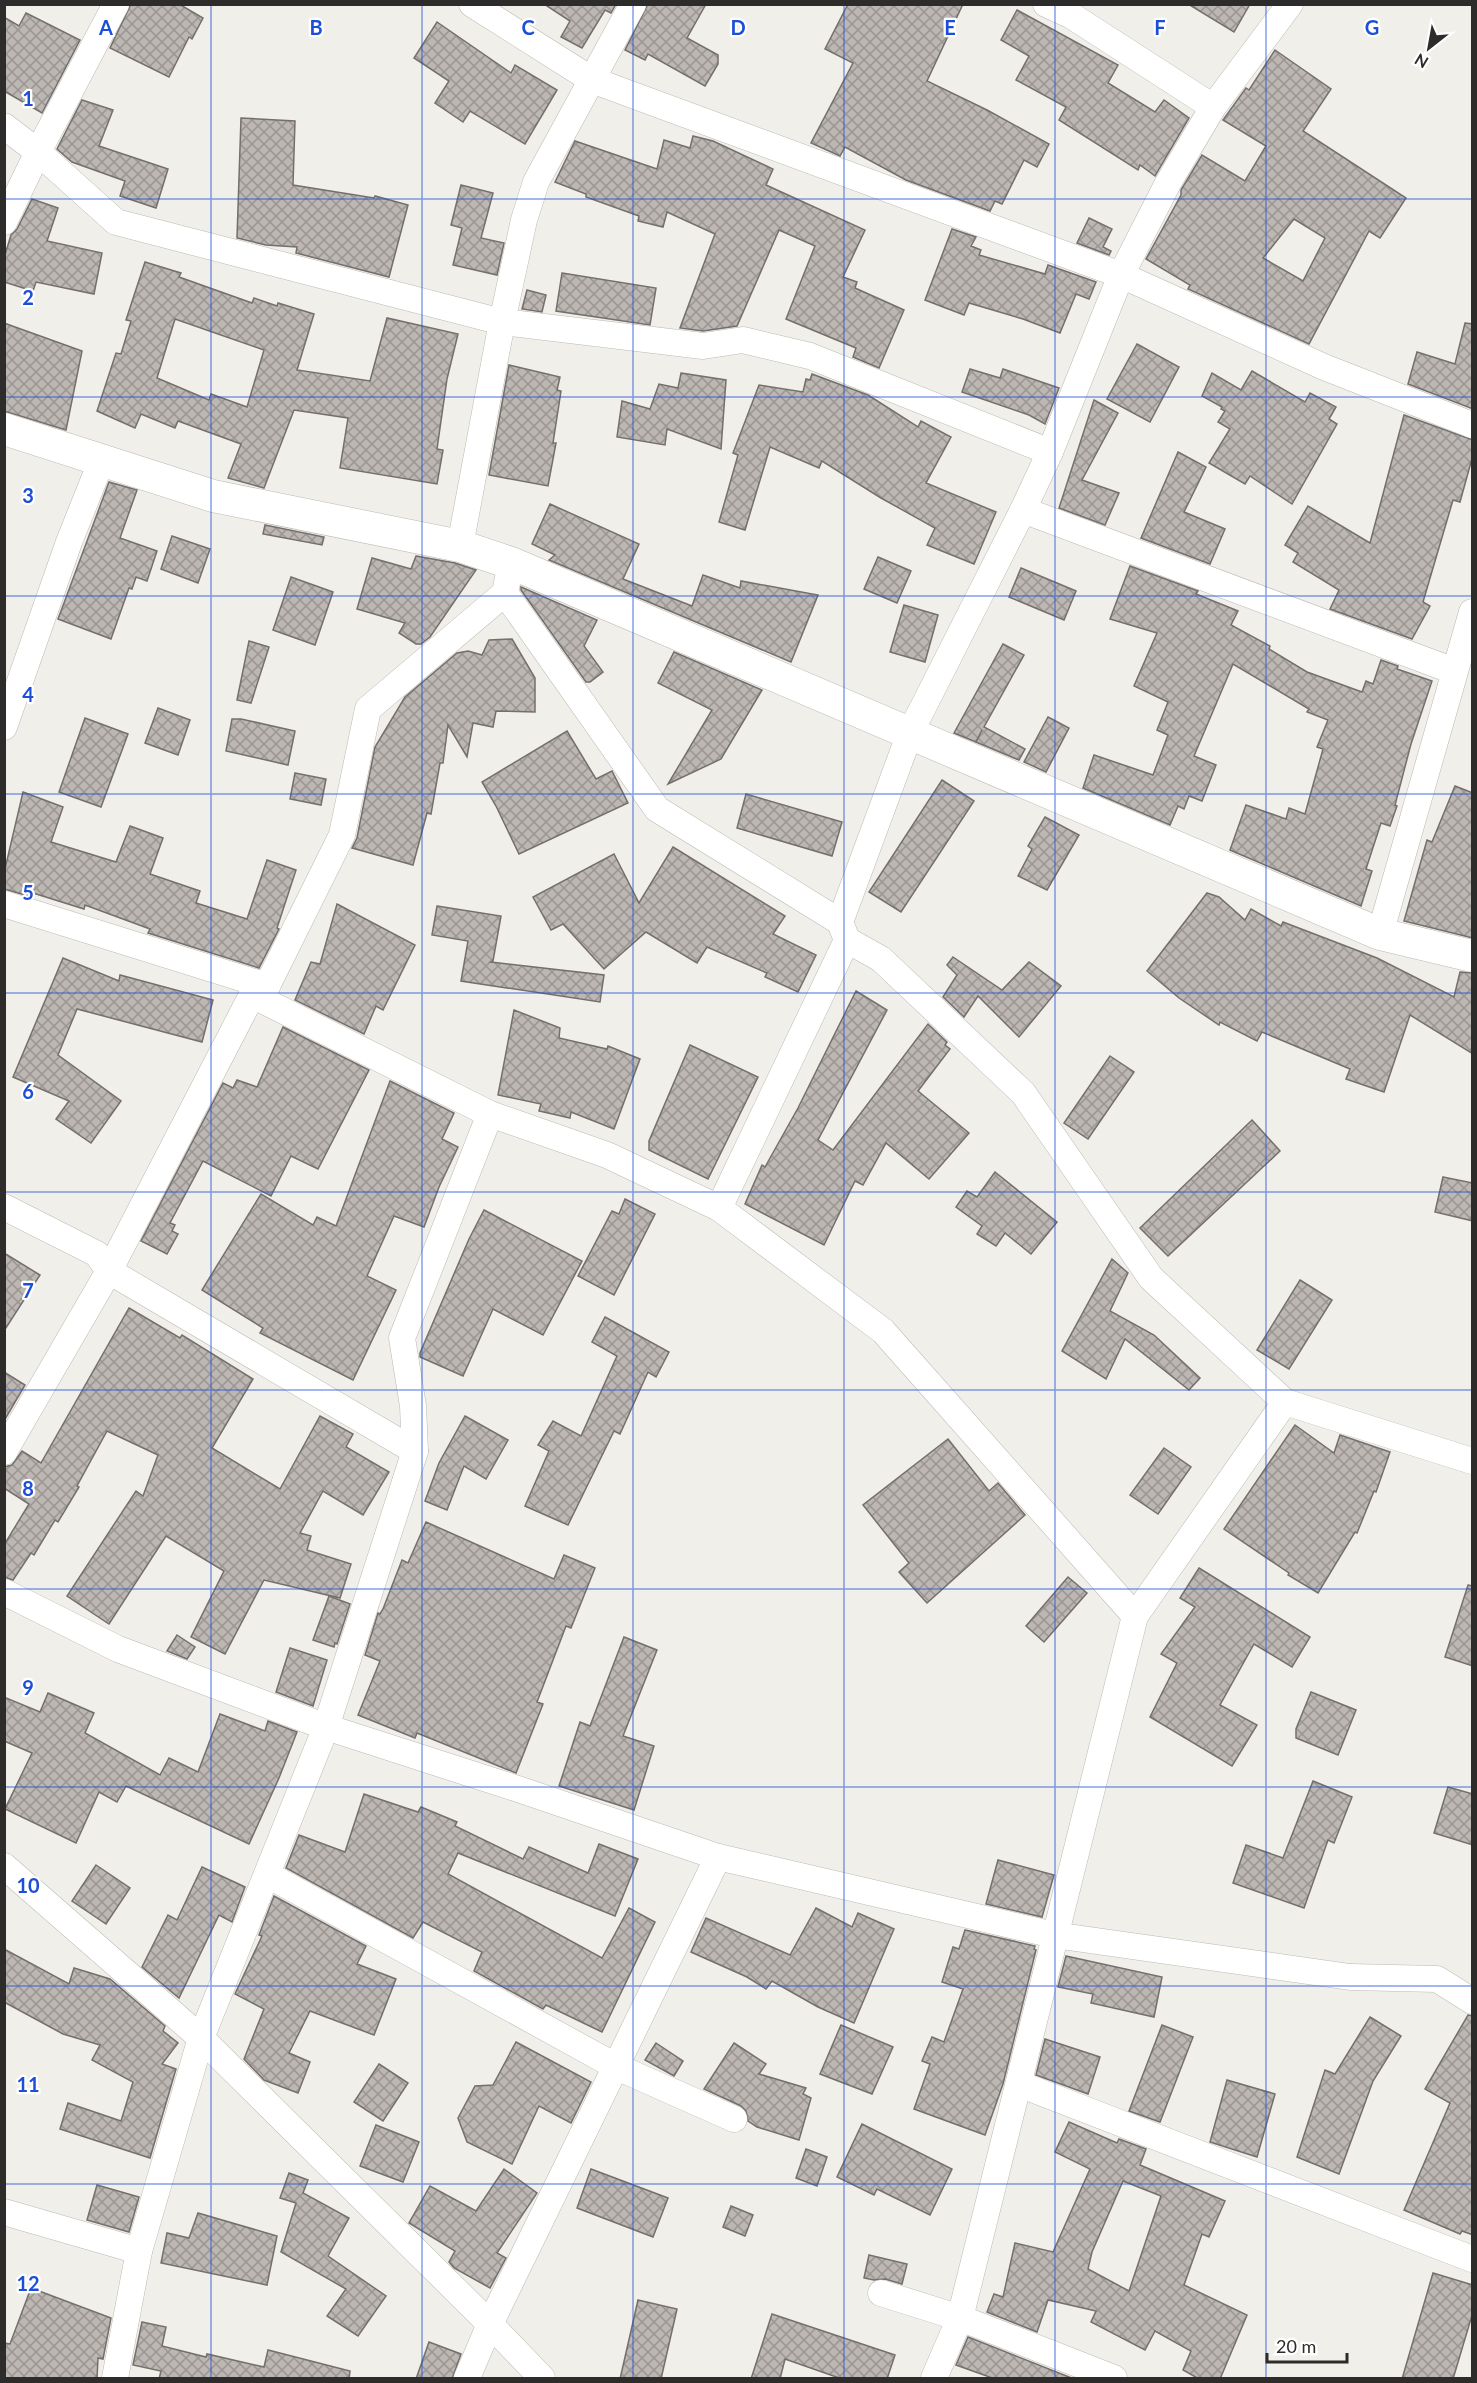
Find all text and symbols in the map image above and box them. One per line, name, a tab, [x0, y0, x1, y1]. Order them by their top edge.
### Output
text: A	[98, 15, 113, 39]
text: B	[309, 15, 323, 39]
text: C	[521, 15, 535, 39]
text: D	[730, 15, 746, 39]
text: E	[944, 15, 956, 39]
text: F	[1154, 15, 1166, 39]
text: G	[1365, 15, 1379, 39]
north arrow	[1399, 18, 1459, 78]
text: N	[1411, 50, 1431, 73]
text: 1	[22, 86, 34, 110]
text: 2	[22, 285, 34, 309]
text: 3	[22, 483, 34, 507]
text: 4	[22, 682, 34, 706]
text: 5	[22, 880, 34, 904]
text: 6	[22, 1079, 34, 1103]
text: 7	[22, 1278, 34, 1302]
text: 8	[22, 1476, 34, 1500]
text: 9	[22, 1675, 34, 1699]
text: 10	[16, 1873, 40, 1897]
text: 11	[16, 2072, 40, 2096]
text: 12	[16, 2271, 40, 2295]
scale bar	[1267, 2326, 1346, 2364]
text: 20 m	[1276, 2335, 1316, 2357]

